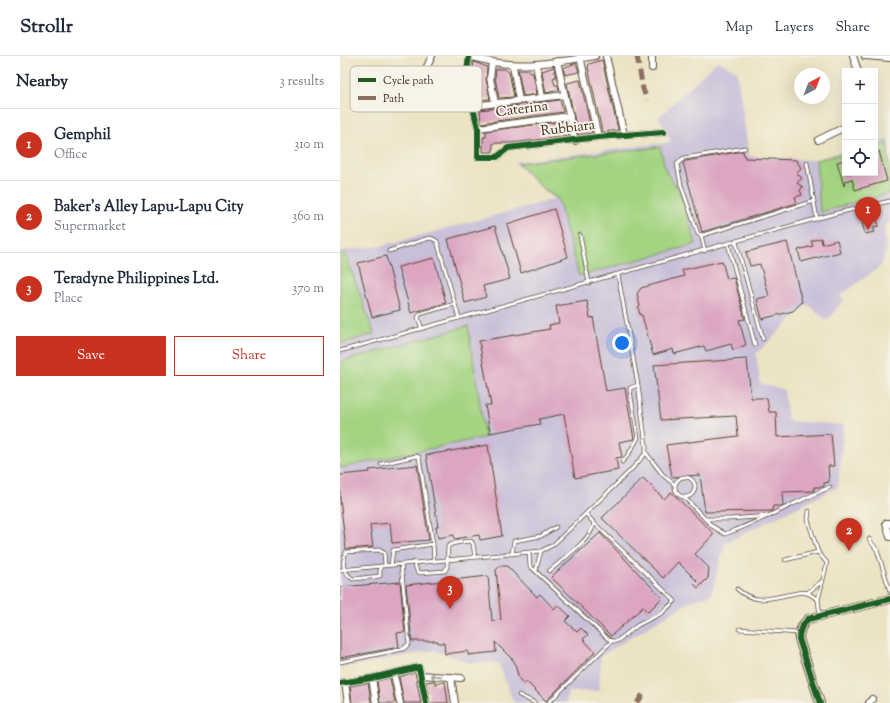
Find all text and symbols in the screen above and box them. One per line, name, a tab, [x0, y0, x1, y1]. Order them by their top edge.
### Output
text: Strollr	[20, 14, 73, 41]
text: Map	[726, 18, 753, 38]
text: Layers	[775, 18, 813, 38]
text: Share	[835, 18, 870, 38]
legend	[350, 66, 482, 112]
north arrow	[794, 68, 830, 104]
map controls	[842, 68, 878, 176]
button: +	[842, 68, 878, 104]
text: Nearby	[16, 70, 68, 94]
text: 3 results	[279, 73, 324, 91]
text: Cycle path	[383, 73, 434, 89]
text: Path	[383, 91, 405, 107]
street label: Caterina	[495, 97, 550, 123]
button: −	[842, 104, 878, 140]
street label: Rubbiara	[540, 116, 597, 142]
text: Gemphil	[54, 125, 111, 146]
text: 1	[27, 136, 31, 154]
text: 310 m	[294, 136, 324, 154]
button: locate	[842, 140, 878, 176]
text: Office	[54, 146, 87, 164]
text: Baker's Alley Lapu-Lapu City	[54, 197, 244, 218]
pin: 1	[855, 197, 881, 230]
text: 2	[26, 208, 32, 226]
text: 360 m	[292, 208, 324, 226]
text: Supermarket	[54, 218, 126, 236]
text: Teradyne Philippines Ltd.	[54, 269, 219, 290]
text: 3	[26, 280, 32, 298]
text: 370 m	[292, 280, 324, 298]
text: Place	[54, 290, 83, 308]
your location	[612, 333, 632, 353]
button: Save	[16, 336, 166, 376]
button: Share	[174, 336, 324, 376]
pin: 2	[836, 518, 862, 551]
pin: 3	[437, 576, 463, 609]
one-way arrow	[430, 672, 443, 679]

